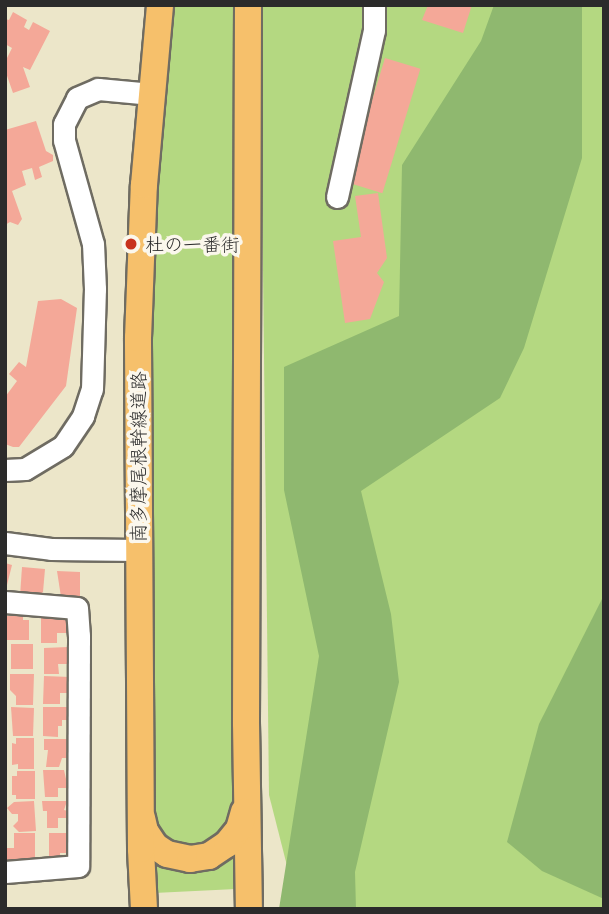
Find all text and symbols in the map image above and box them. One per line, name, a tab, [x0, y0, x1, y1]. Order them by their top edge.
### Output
place label: 杜の一番街	[145, 233, 240, 255]
marker: 杜の一番街	[123, 236, 139, 252]
street label: 南多摩尾根幹線道路	[127, 372, 149, 542]

